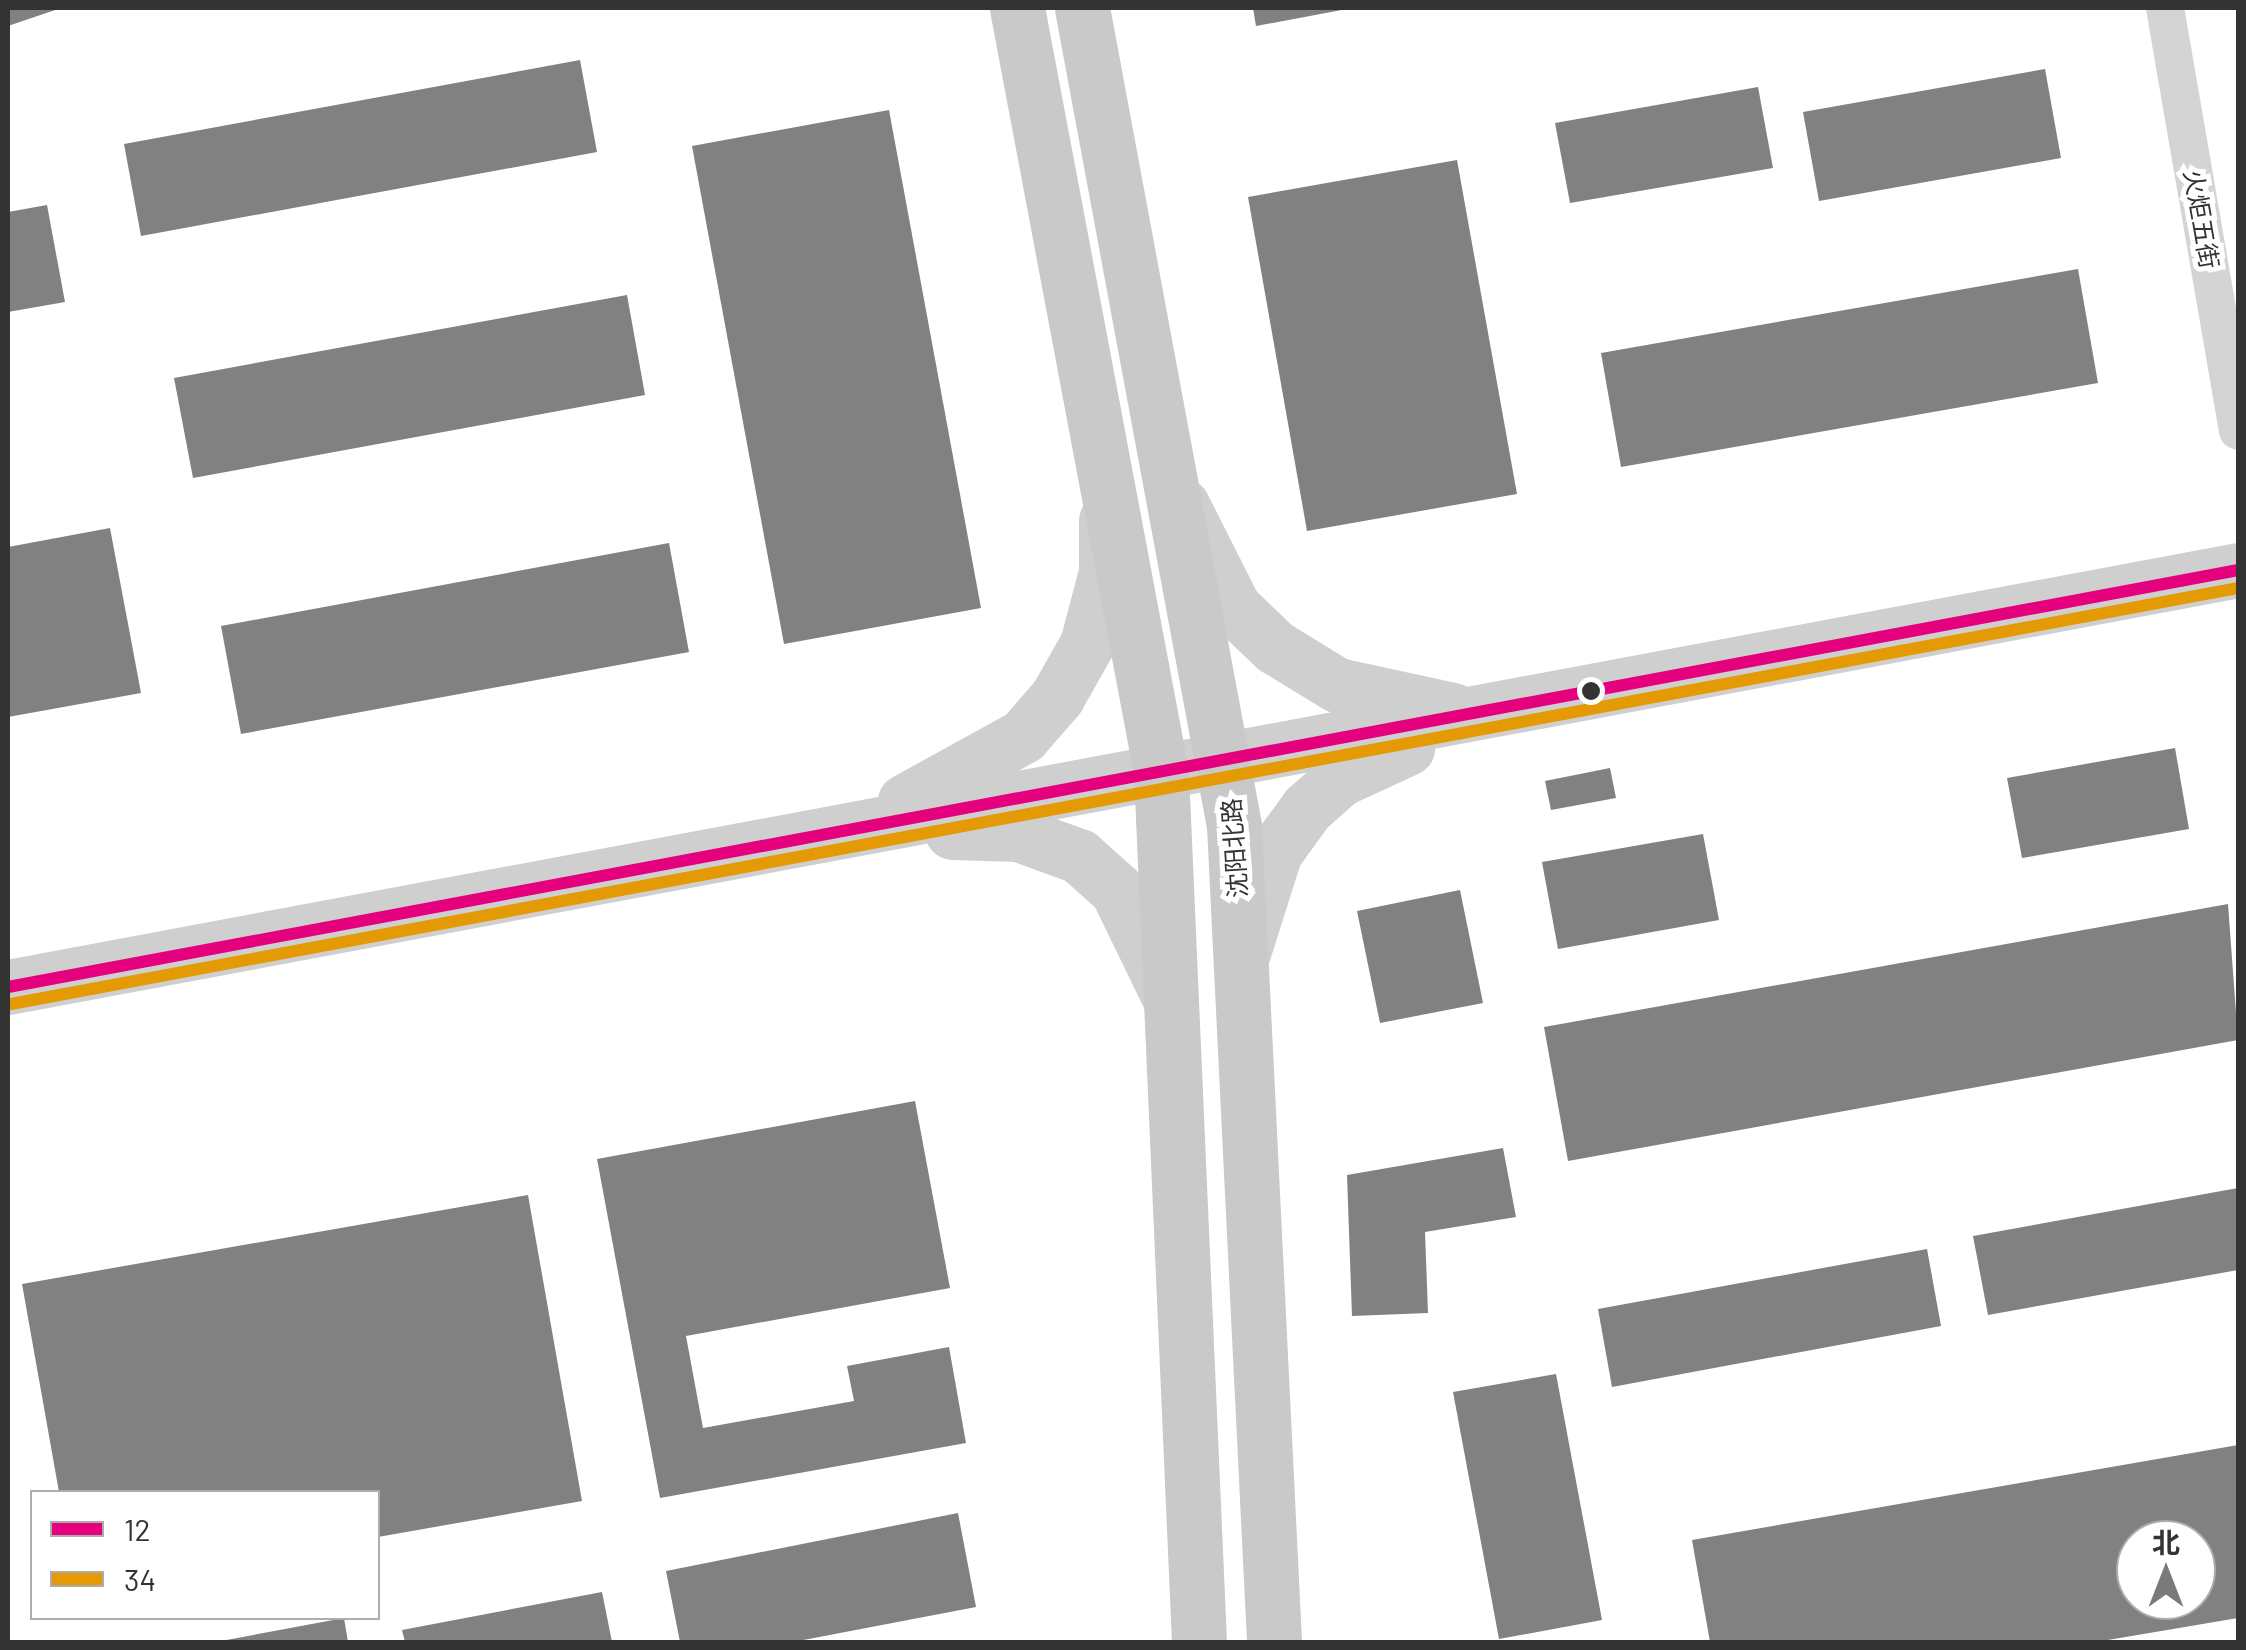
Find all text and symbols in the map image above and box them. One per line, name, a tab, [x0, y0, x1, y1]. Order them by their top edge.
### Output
street label: 火炬五街	[2179, 167, 2225, 271]
unlabelled marker	[1581, 681, 1601, 701]
street label: 沈阳北路	[1216, 797, 1252, 899]
legend	[30, 1490, 380, 1620]
text: 12	[124, 1511, 151, 1547]
north arrow	[2116, 1520, 2216, 1620]
text: 北	[2152, 1525, 2180, 1559]
text: 34	[124, 1561, 156, 1597]

